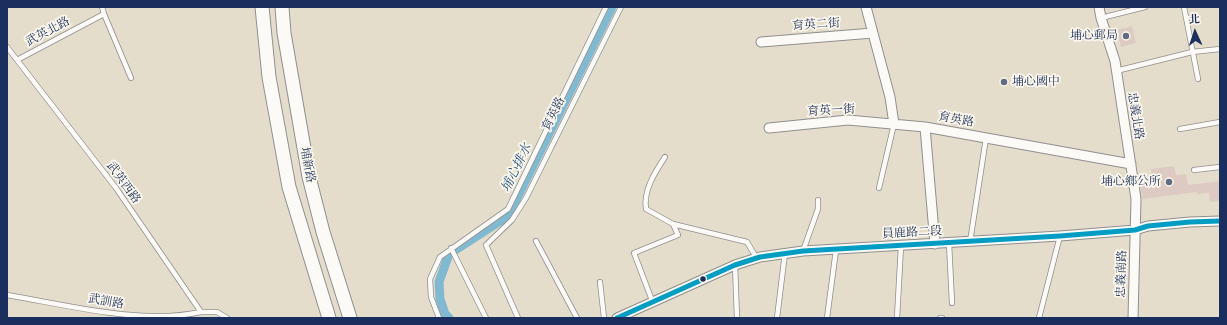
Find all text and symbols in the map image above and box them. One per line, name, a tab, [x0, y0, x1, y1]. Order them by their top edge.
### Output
north arrow	[1175, 12, 1215, 52]
text: 北	[1189, 13, 1200, 26]
street label: 武英北路	[23, 14, 73, 50]
street label: 育英二街	[792, 16, 840, 34]
place label: 埔心郵局	[1070, 29, 1118, 43]
marker: 埔心郵局	[1121, 31, 1131, 41]
place label: 埔心國中	[1012, 75, 1060, 89]
marker: 埔心國中	[999, 77, 1009, 87]
street label: 忠義北路	[1124, 91, 1146, 141]
street label: 育英路	[540, 95, 568, 133]
street label: 育英一街	[807, 103, 855, 119]
street label: 育英路	[937, 110, 975, 130]
water label: 埔心排水	[499, 141, 535, 195]
street label: 埔新路	[296, 146, 318, 184]
street label: 武英西路	[103, 159, 143, 207]
place label: 埔心鄉公所	[1101, 175, 1161, 189]
marker: 埔心鄉公所	[1164, 177, 1174, 187]
street label: 員鹿路二段	[882, 224, 942, 242]
street label: 忠義南路	[1114, 250, 1130, 298]
unlabelled marker	[698, 274, 708, 284]
street label: 武訓路	[87, 292, 125, 312]

